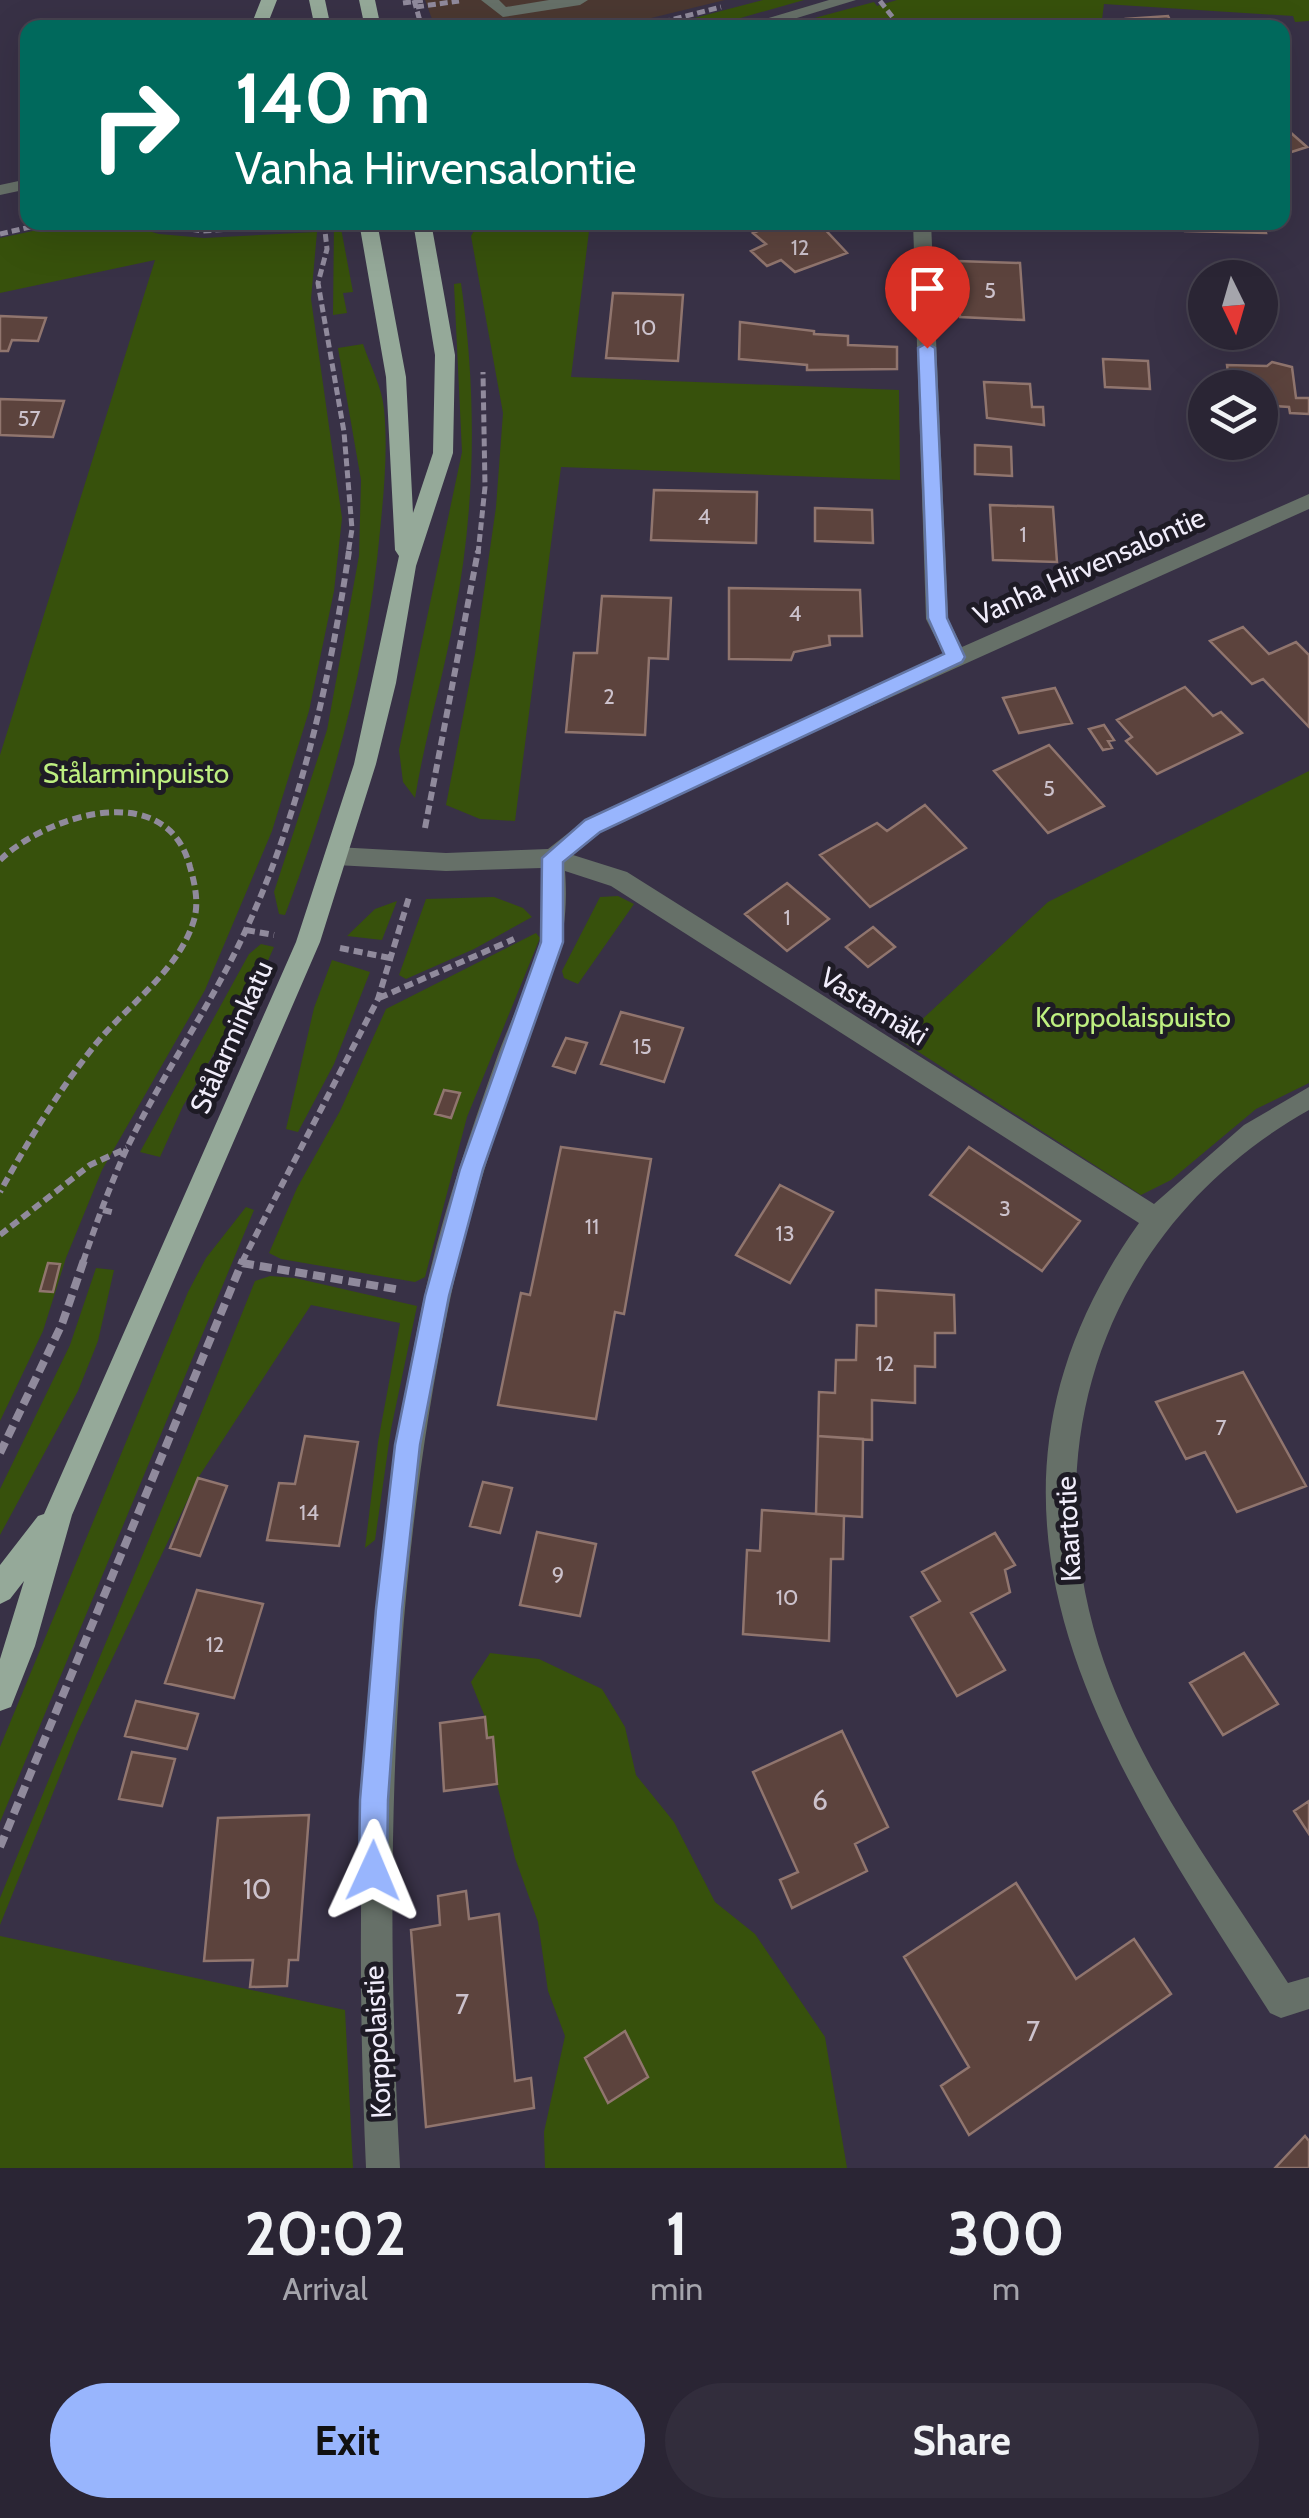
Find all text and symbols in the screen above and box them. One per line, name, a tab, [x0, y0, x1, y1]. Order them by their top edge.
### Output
text: 140 m	[235, 55, 430, 141]
icon: right	[70, 60, 200, 190]
text: Vanha Hirvensalontie	[235, 141, 637, 195]
house number: 12	[791, 234, 809, 261]
pin	[885, 246, 970, 349]
north arrow	[1188, 260, 1278, 350]
map controls	[1188, 260, 1278, 460]
icon: arrive	[900, 261, 955, 316]
house number: 5	[984, 277, 996, 304]
house number: 10	[634, 314, 656, 341]
button: layers	[1188, 370, 1278, 460]
house number: 57	[18, 405, 40, 432]
street label: Vanha Hirvensalontie	[968, 500, 1210, 632]
house number: 4	[698, 503, 711, 530]
house number: 1	[1019, 521, 1027, 548]
house number: 4	[789, 600, 802, 627]
house number: 2	[603, 683, 615, 710]
park label: Stålarminpuisto	[43, 756, 229, 790]
house number: 5	[1043, 775, 1055, 802]
house number: 1	[783, 904, 791, 931]
street label: Stålarminkatu	[182, 955, 280, 1119]
street label: Vastamäki	[814, 960, 934, 1052]
park label: Korppolaispuisto	[1035, 1000, 1231, 1034]
house number: 15	[632, 1033, 652, 1060]
house number: 3	[999, 1195, 1011, 1222]
house number: 11	[585, 1213, 599, 1240]
house number: 13	[775, 1220, 795, 1247]
house number: 12	[876, 1350, 894, 1377]
house number: 7	[1215, 1414, 1227, 1441]
street label: Kaartotie	[1048, 1475, 1088, 1583]
house number: 14	[299, 1499, 319, 1526]
house number: 9	[552, 1561, 564, 1588]
house number: 10	[776, 1584, 798, 1611]
house number: 12	[206, 1631, 224, 1658]
house number: 6	[812, 1783, 828, 1817]
position arrow	[321, 1819, 425, 1923]
house number: 10	[243, 1872, 271, 1906]
street label: Korppolaistie	[356, 1965, 398, 2119]
house number: 7	[455, 1987, 469, 2021]
house number: 7	[1026, 2014, 1040, 2048]
text: 20:02	[244, 2197, 406, 2270]
text: 1	[666, 2197, 688, 2270]
text: 300	[948, 2197, 1065, 2270]
text: Arrival	[283, 2269, 368, 2308]
text: min	[650, 2269, 703, 2308]
text: m	[992, 2269, 1020, 2308]
button: Exit	[50, 2383, 645, 2498]
button: Share	[665, 2383, 1259, 2498]

